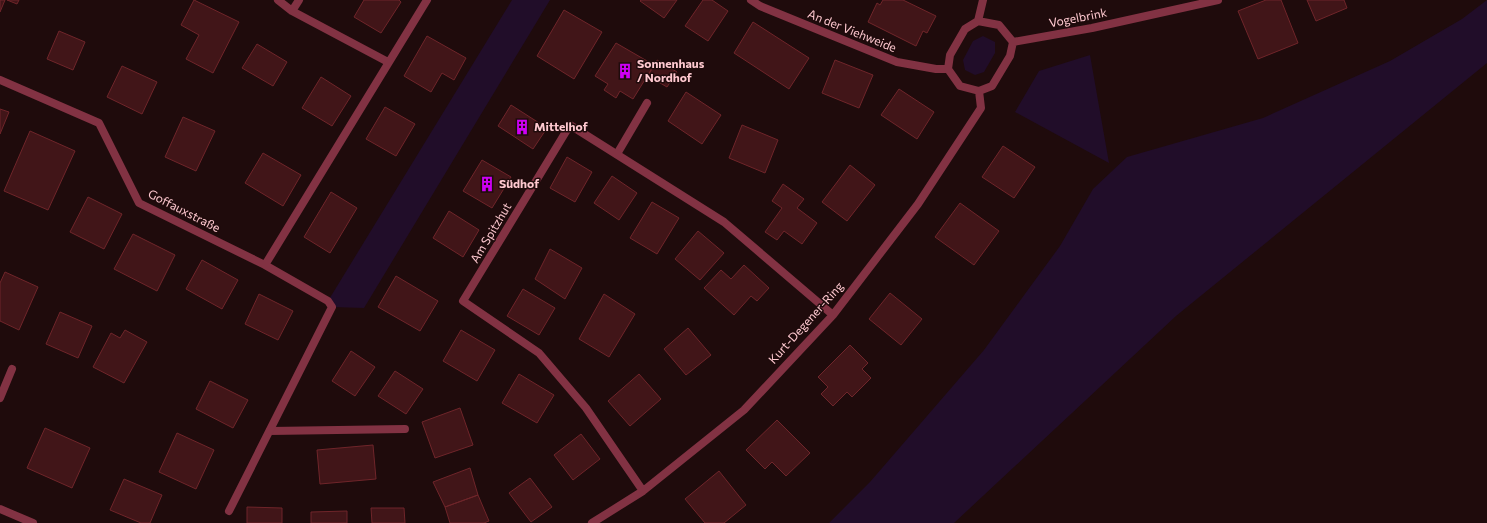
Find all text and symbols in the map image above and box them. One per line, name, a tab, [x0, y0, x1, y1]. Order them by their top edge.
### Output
street label: Vogelbrink	[1048, 4, 1108, 29]
street label: An der Viehweide	[806, 6, 899, 54]
place label: Sonnenhaus / Nordhof	[637, 56, 705, 84]
building icon: Sonnenhaus / Nordhof	[616, 62, 634, 80]
building icon: Mittelhof	[513, 118, 531, 136]
place label: Mittelhof	[534, 119, 588, 133]
building icon: Südhof	[478, 175, 496, 193]
place label: Südhof	[499, 176, 539, 190]
street label: Goffauxstraße	[146, 186, 223, 234]
street label: Am Spitzhut	[467, 200, 514, 265]
street label: Kurt-Degener-Ring	[765, 278, 846, 366]

